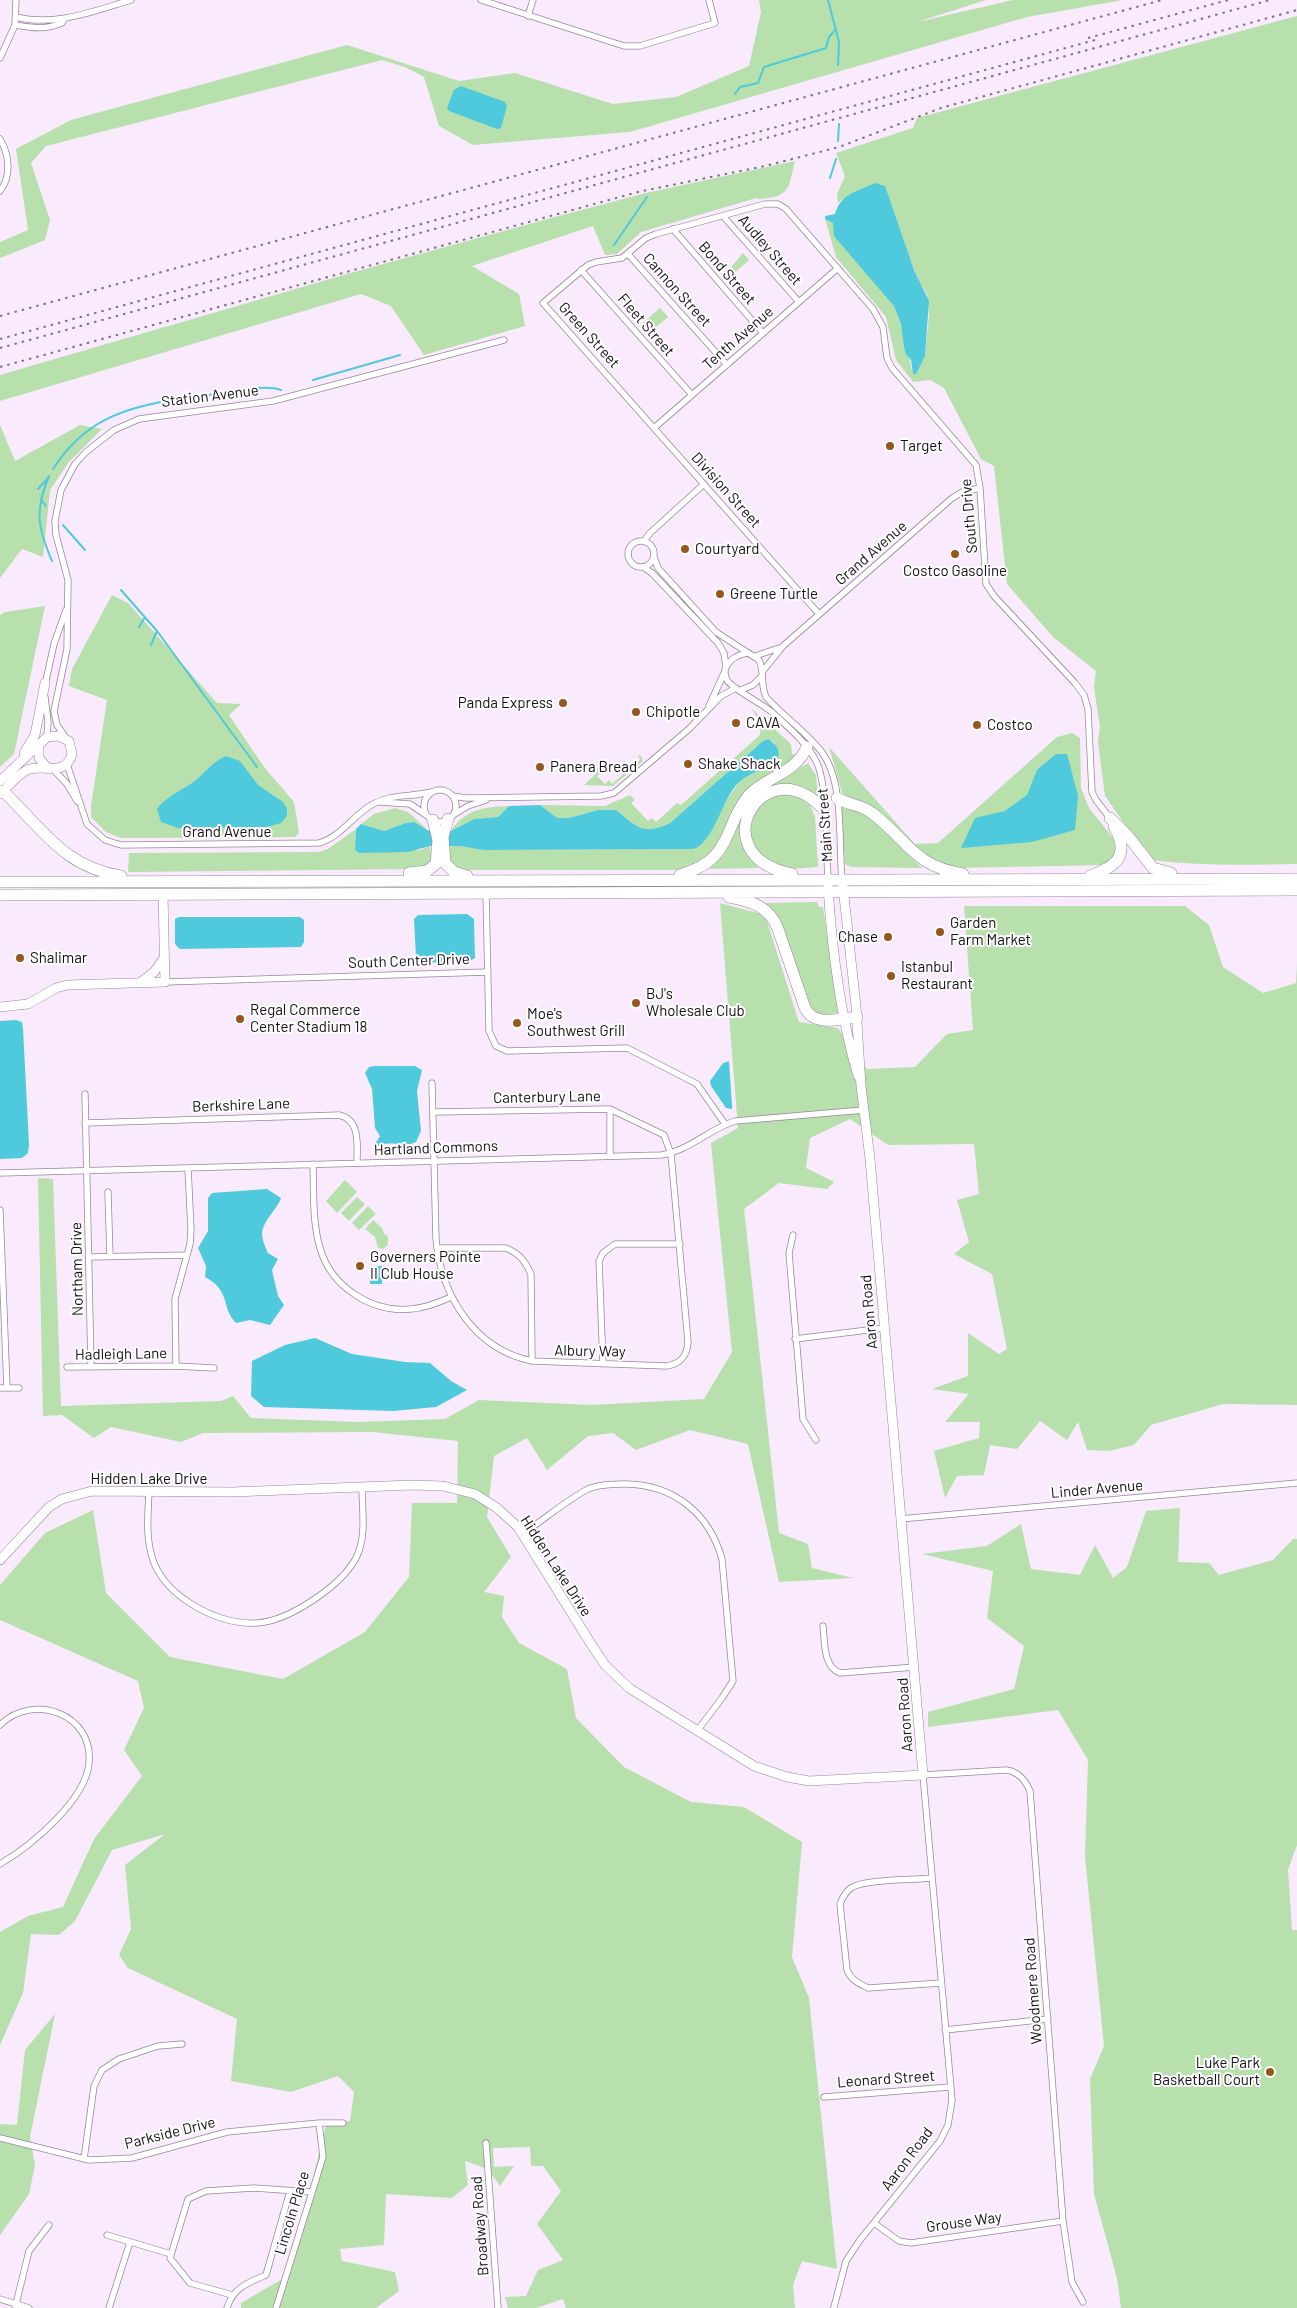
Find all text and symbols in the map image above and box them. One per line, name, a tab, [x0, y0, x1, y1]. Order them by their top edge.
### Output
street label: Audley Street	[735, 211, 805, 289]
street label: Bond Street	[695, 238, 759, 308]
street label: Cannon Street	[639, 249, 715, 331]
street label: Fleet Street	[614, 290, 678, 360]
street label: Green Street	[555, 298, 623, 372]
street label: Tenth Avenue	[699, 302, 777, 374]
street label: Station Avenue	[160, 381, 260, 411]
place label: Target	[900, 437, 943, 455]
marker: Target	[884, 440, 896, 452]
street label: Division Street	[687, 449, 765, 531]
street label: South Drive	[957, 478, 981, 554]
street label: Grand Avenue	[831, 517, 911, 589]
place label: Courtyard	[695, 540, 759, 558]
marker: Courtyard	[679, 543, 691, 555]
marker: Costco Gasoline	[949, 548, 961, 560]
place label: Costco Gasoline	[903, 562, 1007, 580]
place label: Greene Turtle	[730, 585, 818, 603]
marker: Greene Turtle	[714, 588, 726, 600]
place label: Panda Express	[458, 694, 553, 712]
marker: Panda Express	[557, 697, 569, 709]
place label: Chipotle	[646, 703, 700, 721]
marker: Chipotle	[630, 706, 642, 718]
place label: CAVA	[746, 714, 780, 732]
place label: Costco	[987, 716, 1033, 734]
marker: CAVA	[730, 717, 742, 729]
marker: Costco	[971, 719, 983, 731]
place label: Shake Shack	[698, 755, 781, 773]
place label: Panera Bread	[550, 758, 637, 776]
marker: Shake Shack	[682, 758, 694, 770]
marker: Panera Bread	[534, 761, 546, 773]
street label: Main Street	[813, 787, 837, 863]
street label: Grand Avenue	[182, 823, 272, 841]
place label: Garden Farm Market	[950, 914, 1031, 949]
marker: Garden Farm Market	[934, 926, 946, 938]
place label: Chase	[838, 928, 878, 946]
marker: Chase	[882, 931, 894, 943]
place label: Shalimar	[30, 949, 87, 967]
street label: South Center Drive	[348, 950, 470, 972]
marker: Shalimar	[14, 952, 26, 964]
place label: Istanbul Restaurant	[901, 958, 973, 993]
marker: Istanbul Restaurant	[885, 970, 897, 982]
place label: BJ's Wholesale Club	[646, 985, 745, 1020]
marker: BJ's Wholesale Club	[630, 997, 642, 1009]
place label: Regal Commerce Center Stadium 18	[250, 1001, 367, 1036]
place label: Moe's Southwest Grill	[527, 1005, 625, 1040]
marker: Regal Commerce Center Stadium 18	[234, 1013, 246, 1025]
marker: Moe's Southwest Grill	[511, 1017, 523, 1029]
street label: Canterbury Lane	[493, 1087, 601, 1107]
street label: Berkshire Lane	[192, 1094, 290, 1116]
street label: Hartland Commons	[374, 1137, 498, 1159]
street label: Northam Drive	[67, 1222, 87, 1316]
place label: Governers Pointe II Club House	[370, 1248, 481, 1283]
marker: Governers Pointe II Club House	[354, 1260, 366, 1272]
street label: Aaron Road	[857, 1274, 881, 1350]
street label: Albury Way	[554, 1341, 626, 1361]
street label: Hadleigh Lane	[75, 1344, 167, 1364]
street label: Hidden Lake Drive	[91, 1470, 207, 1488]
street label: Linder Avenue	[1050, 1476, 1144, 1502]
street label: Hidden Lake Drive	[517, 1512, 595, 1620]
street label: Aaron Road	[893, 1677, 917, 1753]
street label: Woodmere Road	[1020, 1937, 1046, 2045]
place label: Luke Park Basketball Court	[1153, 2054, 1260, 2089]
marker: Luke Park Basketball Court	[1264, 2066, 1276, 2078]
street label: Leonard Street	[837, 2067, 935, 2091]
street label: Parkside Drive	[123, 2113, 217, 2153]
street label: Aaron Road	[877, 2124, 937, 2194]
street label: Lincoln Place	[271, 2169, 313, 2257]
street label: Broadway Road	[468, 2175, 492, 2277]
street label: Grouse Way	[925, 2208, 1003, 2236]

